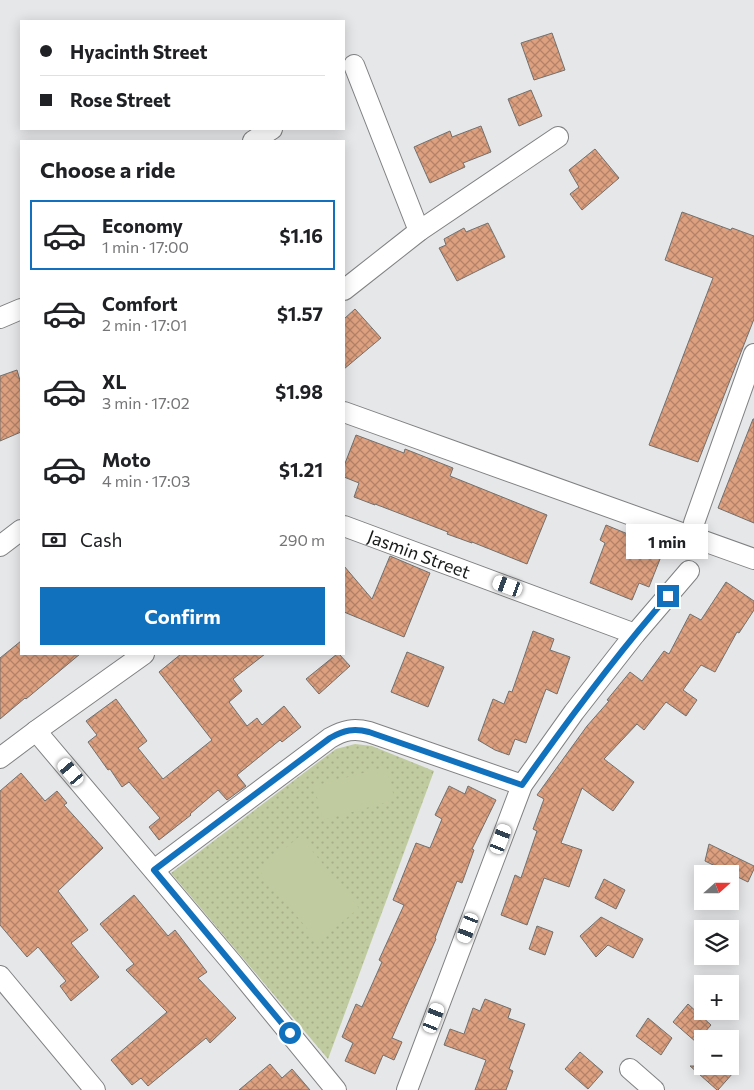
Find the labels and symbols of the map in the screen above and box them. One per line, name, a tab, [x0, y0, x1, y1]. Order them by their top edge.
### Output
callout: 1 min	[627, 524, 709, 558]
street label: Jasmin Street	[365, 525, 473, 583]
car	[491, 574, 524, 598]
route end	[657, 585, 679, 607]
car	[55, 756, 86, 788]
car	[488, 822, 513, 856]
north arrow	[694, 865, 739, 910]
car	[455, 911, 480, 945]
car	[421, 1001, 446, 1035]
route start	[279, 1022, 301, 1044]

